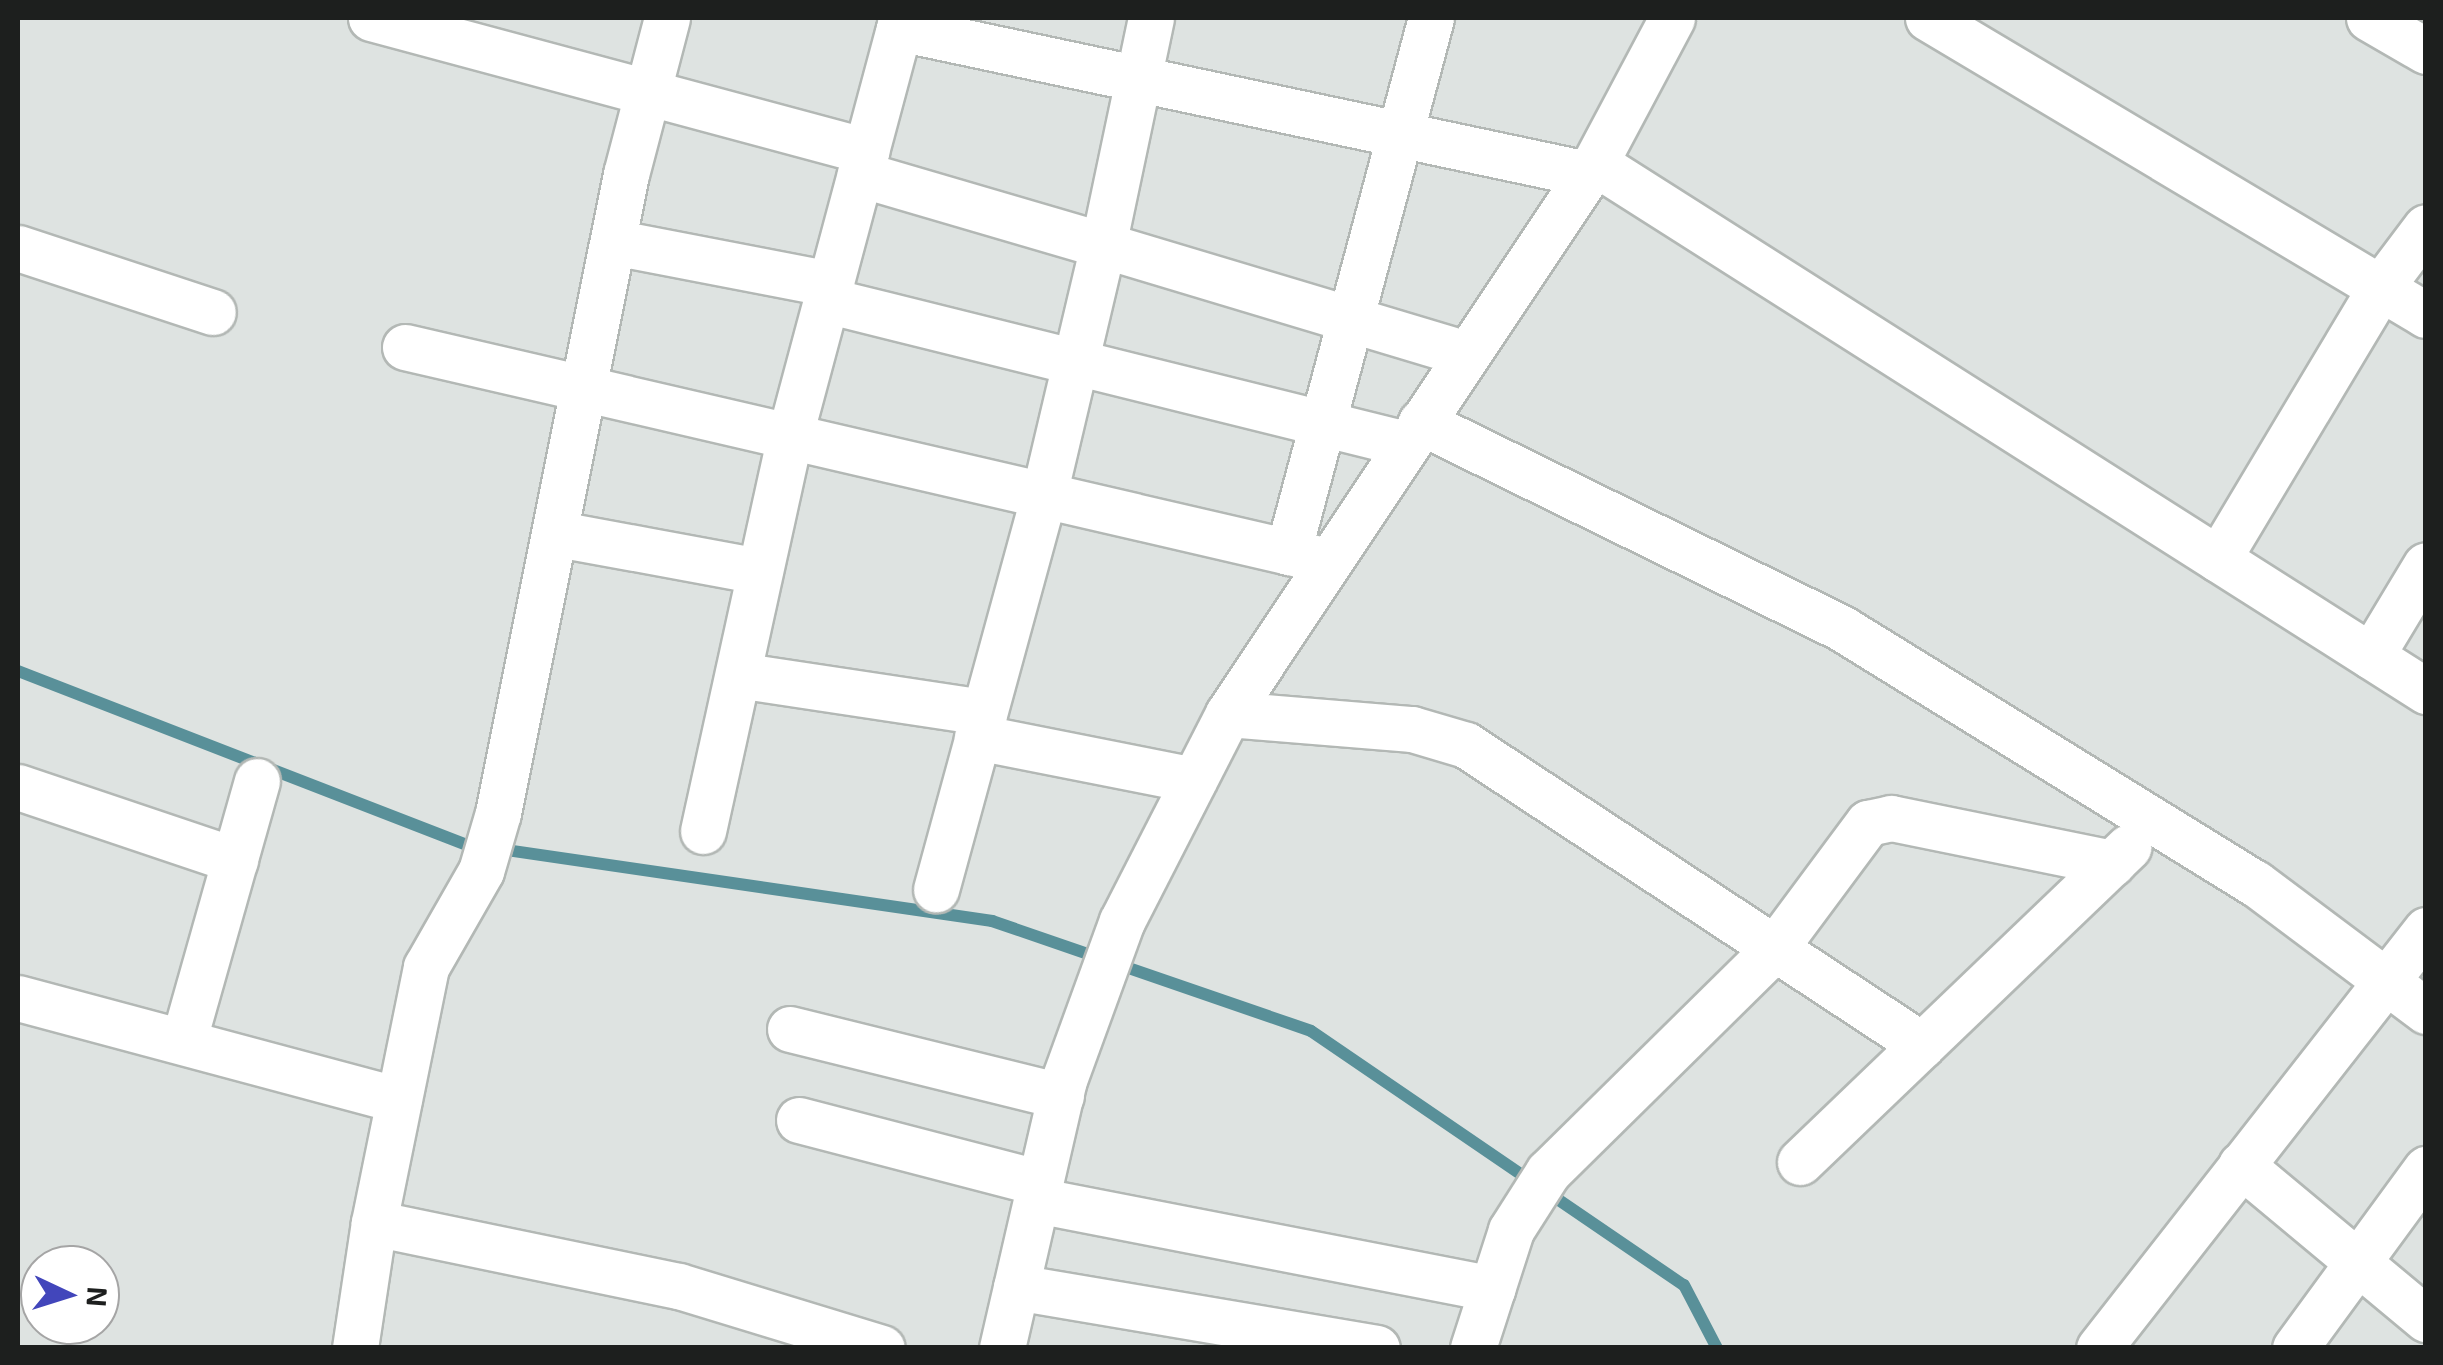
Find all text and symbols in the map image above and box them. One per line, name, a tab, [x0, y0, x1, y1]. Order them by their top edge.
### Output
north arrow	[20, 1245, 120, 1345]
text: N	[80, 1286, 116, 1308]

